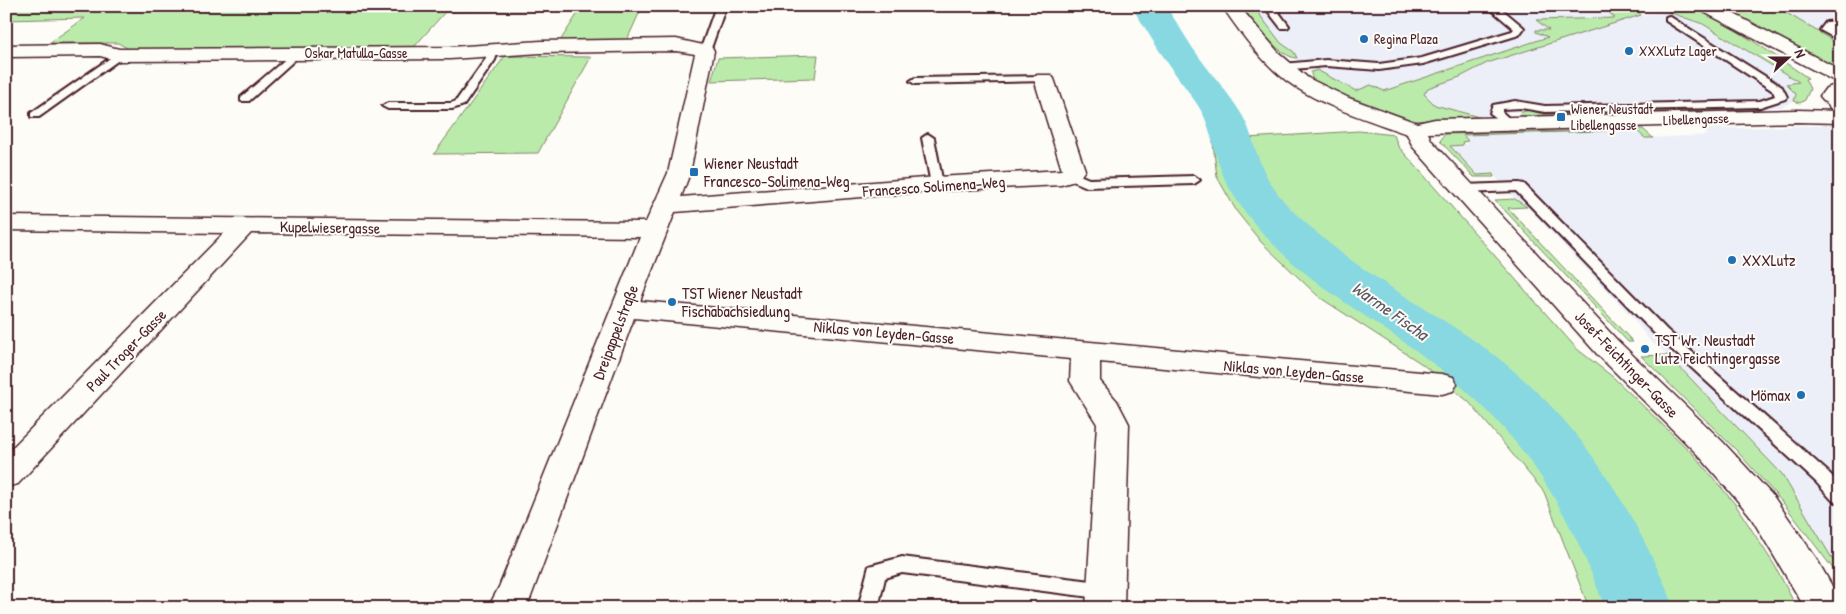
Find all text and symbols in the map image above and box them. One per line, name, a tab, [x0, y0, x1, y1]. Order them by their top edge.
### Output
place label: Regina Plaza	[1374, 29, 1438, 49]
north arrow	[1764, 32, 1814, 82]
marker: Regina Plaza	[1358, 33, 1370, 45]
place label: XXXLutz Lager	[1639, 41, 1718, 61]
street label: Oskar Matulla-Gasse	[304, 43, 408, 62]
marker: XXXLutz Lager	[1623, 45, 1635, 57]
text: N	[1790, 46, 1811, 61]
place label: Wiener Neustadt Libellengasse	[1571, 99, 1654, 135]
street label: Libellengasse	[1663, 108, 1730, 130]
marker: Wiener Neustadt Libellengasse	[1555, 111, 1567, 123]
place label: Wiener Neustadt Francesco-Solimena-Weg	[703, 152, 850, 192]
marker: Wiener Neustadt Francesco-Solimena-Weg	[688, 166, 700, 178]
street label: Francesco Solimena-Weg	[861, 170, 1006, 202]
street label: Kupelwiesergasse	[280, 215, 381, 239]
place label: XXXLutz	[1742, 249, 1796, 271]
marker: XXXLutz	[1726, 254, 1738, 266]
water label: Warme Fischa	[1347, 275, 1435, 347]
street label: Dreipappelstraße	[587, 281, 643, 383]
place label: TST Wiener Neustadt Fischabachsiedlung	[681, 282, 803, 322]
marker: TST Wiener Neustadt Fischabachsiedlung	[666, 296, 678, 308]
street label: Paul Troger-Gasse	[81, 303, 172, 396]
street label: Josef-Feichtinger-Gasse	[1570, 306, 1684, 423]
street label: Niklas von Leyden-Gasse	[813, 315, 956, 349]
place label: TST Wr. Neustadt Lutz Feichtingergasse	[1655, 329, 1781, 369]
marker: TST Wr. Neustadt Lutz Feichtingergasse	[1639, 343, 1651, 355]
street label: Niklas von Leyden-Gasse	[1223, 354, 1366, 388]
place label: Mömax	[1751, 384, 1791, 406]
marker: Mömax	[1795, 389, 1807, 401]

